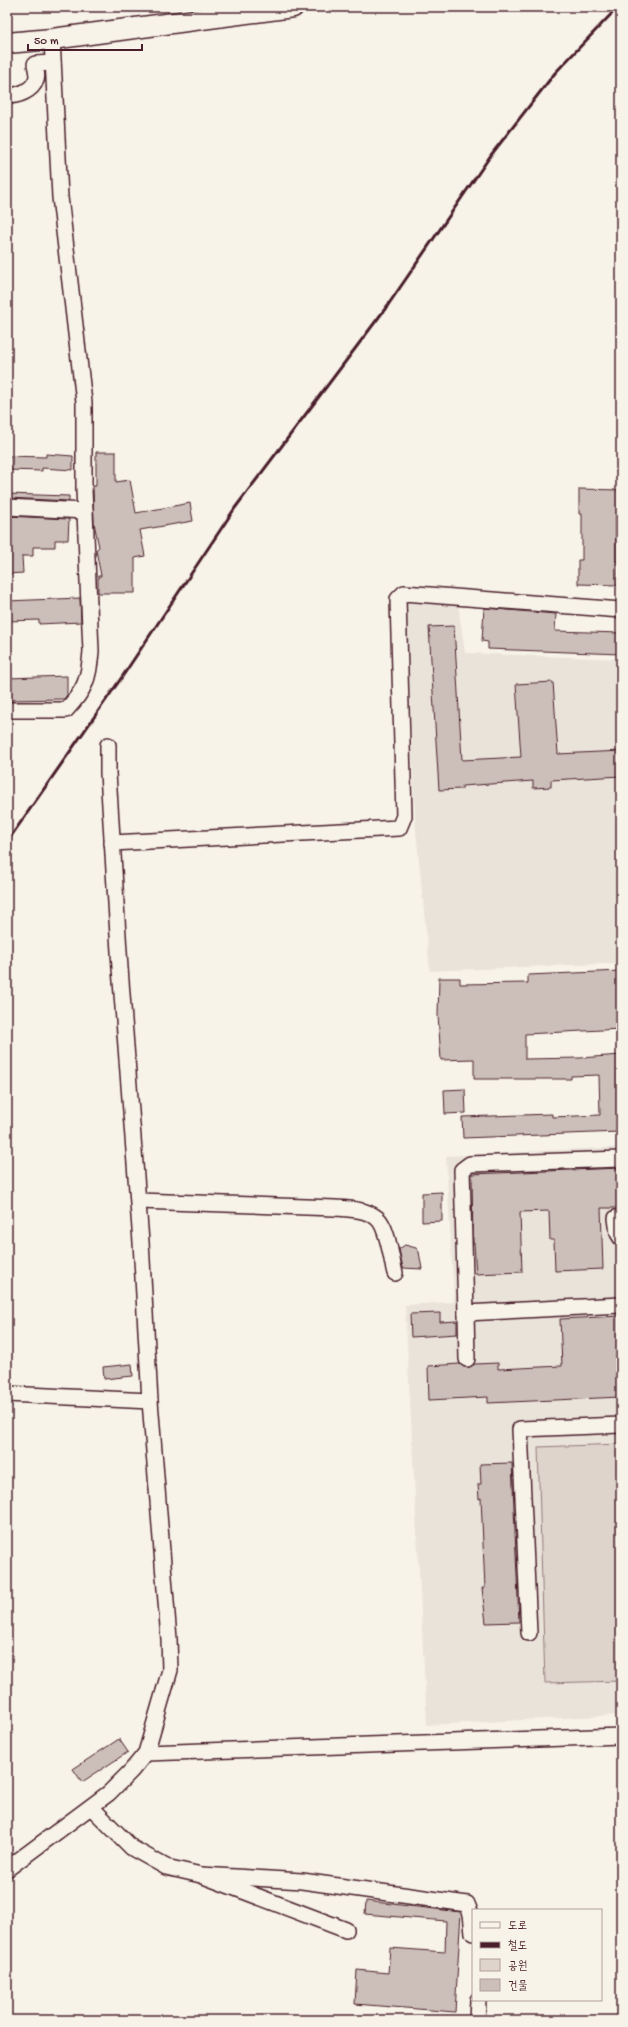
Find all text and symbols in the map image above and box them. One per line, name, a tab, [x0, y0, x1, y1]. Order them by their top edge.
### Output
scale bar	[28, 26, 142, 52]
text: 50 m	[34, 35, 59, 49]
legend	[472, 1909, 602, 2001]
text: 도로	[508, 1920, 527, 1934]
text: 철도	[508, 1939, 527, 1954]
text: 공원	[508, 1960, 527, 1974]
text: 건물	[508, 1980, 528, 1994]

